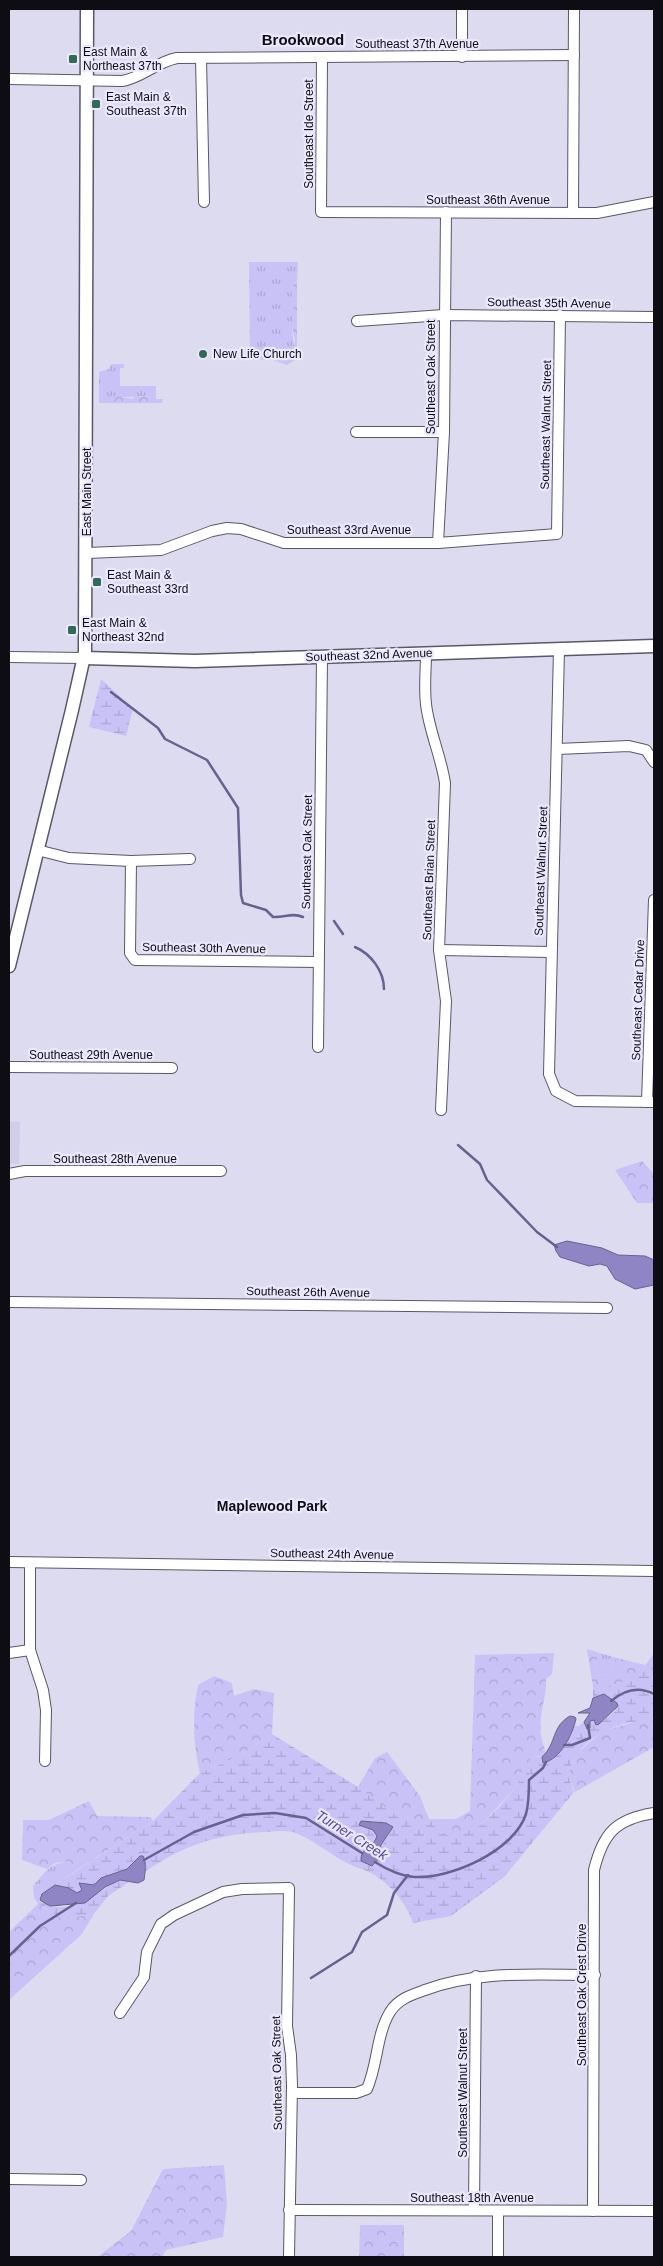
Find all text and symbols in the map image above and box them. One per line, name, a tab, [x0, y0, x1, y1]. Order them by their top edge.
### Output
district label: Brookwood	[262, 31, 344, 48]
street label: Southeast 37th Avenue	[355, 37, 479, 51]
place label: East Main & Northeast 37th	[83, 45, 162, 73]
marker: East Main & Northeast 37th	[67, 53, 79, 65]
street label: Southeast Ide Street	[302, 79, 316, 189]
place label: East Main & Southeast 37th	[106, 90, 187, 118]
marker: East Main & Southeast 37th	[90, 98, 102, 110]
street label: Southeast 36th Avenue	[426, 193, 550, 207]
street label: Southeast 35th Avenue	[487, 295, 611, 311]
street label: Southeast Oak Street	[424, 319, 438, 434]
place label: New Life Church	[213, 347, 302, 361]
marker: New Life Church	[197, 348, 209, 360]
street label: Southeast Walnut Street	[538, 359, 554, 490]
street label: East Main Street	[80, 447, 94, 536]
street label: Southeast 33rd Avenue	[287, 523, 412, 537]
place label: East Main & Southeast 33rd	[107, 568, 188, 596]
marker: East Main & Southeast 33rd	[91, 576, 103, 588]
place label: East Main & Northeast 32nd	[82, 616, 164, 644]
marker: East Main & Northeast 32nd	[66, 624, 78, 636]
street label: Southeast 32nd Avenue	[305, 646, 433, 664]
street label: Southeast Oak Street	[299, 794, 315, 909]
street label: Southeast Walnut Street	[532, 805, 550, 936]
street label: Southeast Brian Street	[420, 819, 438, 941]
street label: Southeast Cedar Drive	[629, 939, 647, 1061]
street label: Southeast 30th Avenue	[142, 940, 266, 956]
street label: Southeast 29th Avenue	[29, 1048, 153, 1062]
street label: Southeast 28th Avenue	[53, 1152, 177, 1166]
street label: Southeast 26th Avenue	[246, 1284, 370, 1300]
district label: Maplewood Park	[217, 1498, 327, 1514]
street label: Southeast 24th Avenue	[270, 1546, 394, 1562]
water label: Turner Creek	[313, 1807, 392, 1864]
street label: Southeast Oak Crest Drive	[575, 1923, 589, 2066]
street label: Southeast Oak Street	[269, 2015, 285, 2130]
street label: Southeast Walnut Street	[456, 2028, 470, 2158]
street label: Southeast 18th Avenue	[410, 2191, 534, 2205]

